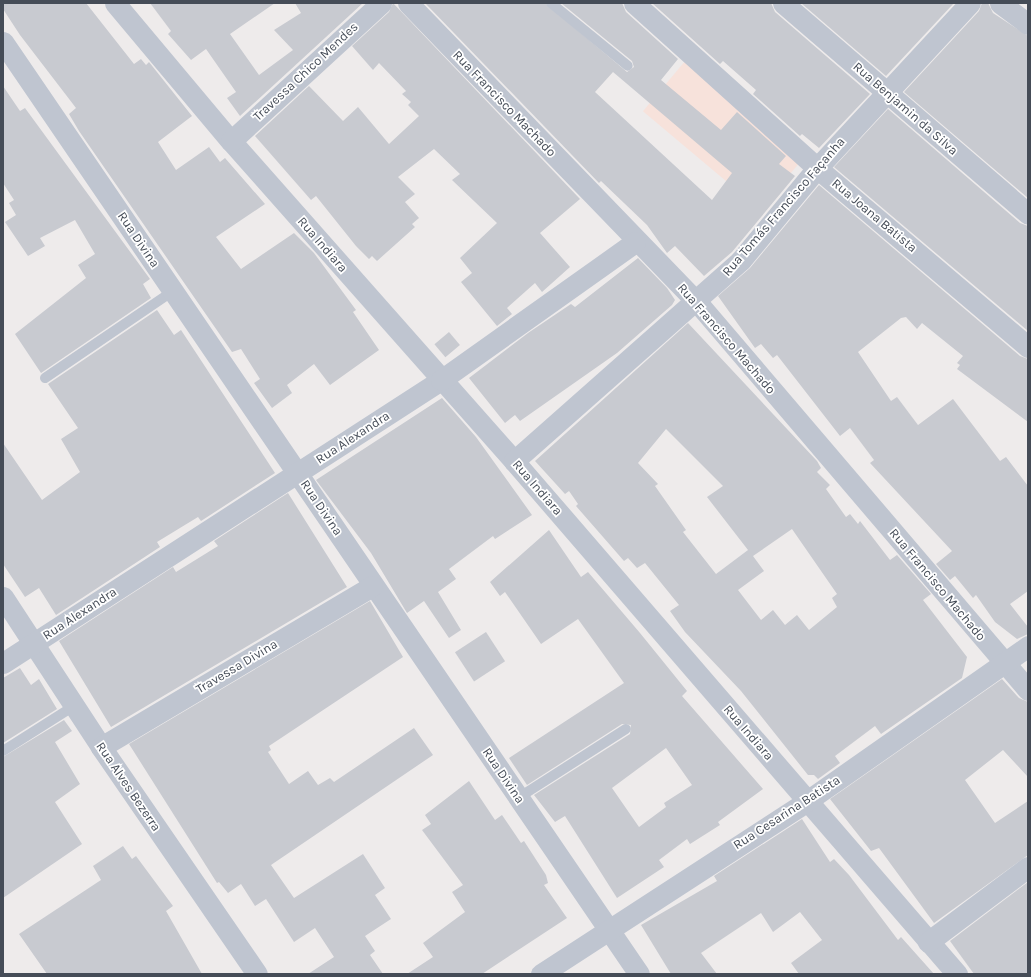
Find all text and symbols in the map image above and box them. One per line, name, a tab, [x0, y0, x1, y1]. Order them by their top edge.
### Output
street label: Travessa Chico Mendes	[250, 19, 362, 125]
street label: Rua Francisco Machado	[449, 48, 559, 160]
street label: Rua Benjamin da Silva	[849, 59, 961, 159]
street label: Rua Tomás Francisco Façanha	[719, 134, 849, 280]
street label: Rua Joana Batista	[828, 176, 920, 256]
street label: Rua Divina	[114, 209, 162, 271]
street label: Rua Indiara	[294, 214, 350, 276]
street label: Rua Francisco Machado	[674, 280, 778, 398]
street label: Rua Alexandra	[313, 408, 393, 468]
street label: Rua Indiara	[509, 457, 565, 519]
street label: Rua Divina	[297, 477, 345, 539]
street label: Rua Francisco Machado	[886, 526, 988, 644]
street label: Rua Alexandra	[40, 584, 120, 644]
street label: Travessa Divina	[193, 637, 281, 697]
street label: Rua Indiara	[720, 702, 776, 764]
street label: Rua Alves Bezerra	[92, 739, 164, 835]
street label: Rua Divina	[479, 745, 527, 807]
street label: Rua Cesarina Batista	[731, 773, 843, 853]

